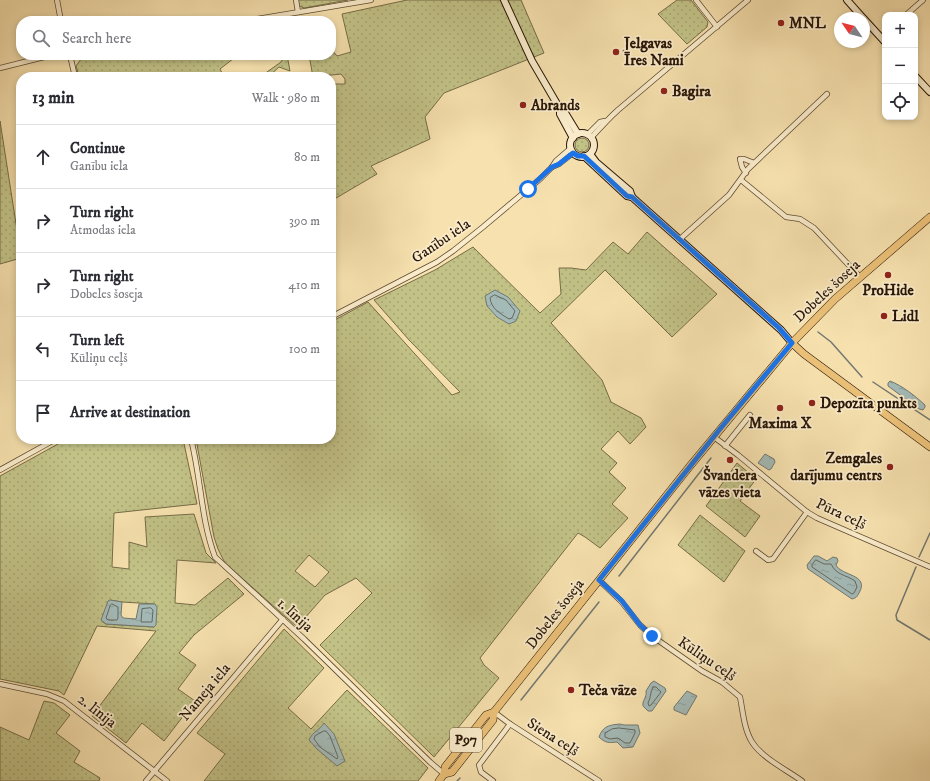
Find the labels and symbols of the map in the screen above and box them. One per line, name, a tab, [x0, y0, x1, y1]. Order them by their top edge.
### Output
north arrow	[834, 12, 870, 48]
place label: MNL	[789, 14, 826, 33]
marker: MNL	[776, 18, 786, 28]
place label: Jelgavas Īres Nami	[622, 34, 684, 70]
marker: Jelgavas Īres Nami	[611, 47, 621, 57]
place label: Bagira	[672, 82, 712, 101]
marker: Bagira	[659, 86, 669, 96]
place label: Abrands	[530, 96, 580, 115]
marker: Abrands	[518, 100, 528, 110]
route start	[519, 180, 537, 198]
street label: Ganību iela	[408, 214, 475, 268]
street label: Dobeles šoseja	[790, 255, 865, 327]
marker: ProHide	[883, 270, 893, 280]
place label: ProHide	[862, 281, 915, 300]
place label: Lidl	[892, 307, 919, 326]
marker: Lidl	[879, 311, 889, 321]
place label: Depozīta punkts	[820, 394, 917, 413]
marker: Depozīta punkts	[807, 398, 817, 408]
marker: Maxima X	[775, 403, 785, 413]
place label: Maxima X	[748, 414, 812, 433]
place label: Zemgales darījumu centrs	[790, 449, 882, 485]
marker: Švandera vāzes vieta	[725, 455, 735, 465]
marker: Zemgales darījumu centrs	[885, 462, 895, 472]
place label: Švandera vāzes vieta	[698, 465, 762, 502]
street label: Pūra ceļš	[813, 494, 869, 534]
street label: Dobeles šoseja	[522, 575, 589, 653]
street label: 1. līnija	[273, 594, 318, 637]
route end	[643, 627, 661, 645]
street label: Kūliņu ceļš	[674, 633, 740, 685]
street label: Nameja iela	[175, 659, 235, 725]
place label: Teča vāze	[578, 681, 638, 700]
marker: Teča vāze	[566, 685, 576, 695]
street label: 2. līnija	[74, 690, 121, 733]
street label: Siena ceļš	[524, 714, 582, 760]
road number: P97	[450, 728, 482, 752]

